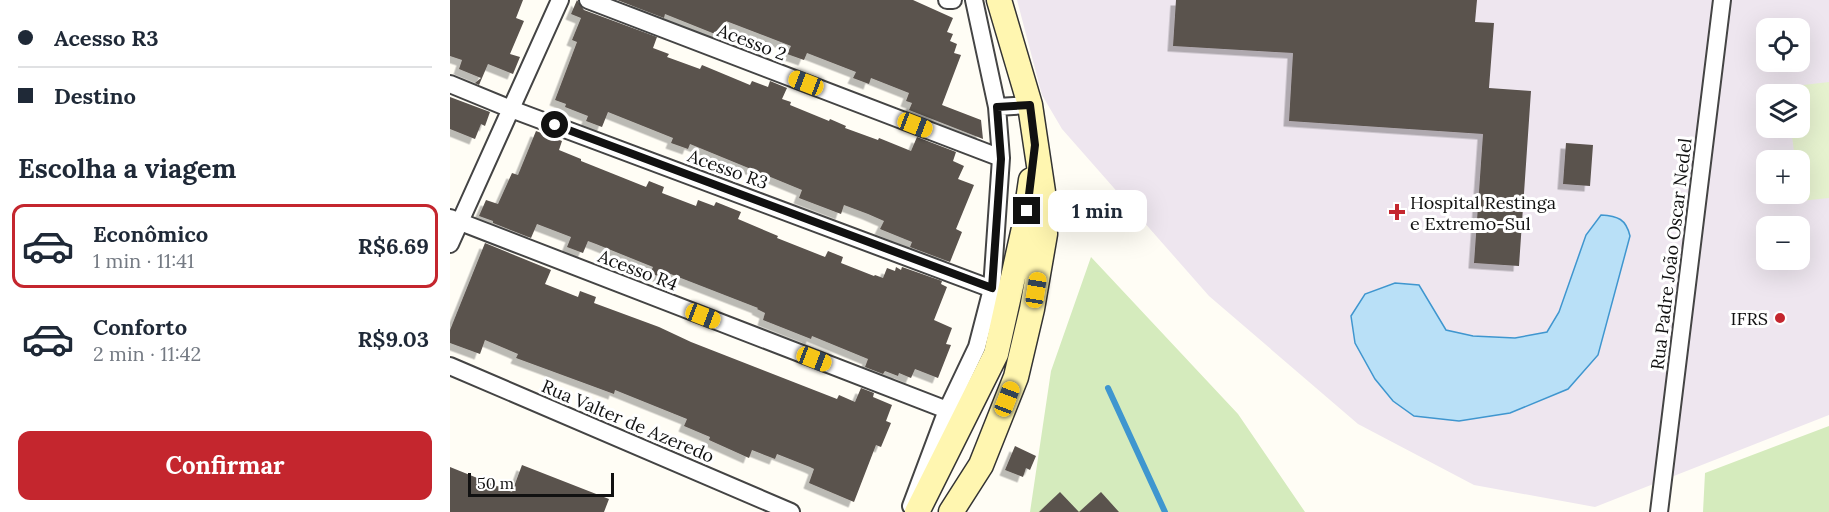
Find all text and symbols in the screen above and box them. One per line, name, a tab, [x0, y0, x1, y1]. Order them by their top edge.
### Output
street label: Acesso 2	[713, 18, 790, 66]
map controls	[1756, 18, 1810, 270]
button: locate	[1756, 18, 1810, 72]
text: Acesso R3	[54, 24, 159, 52]
car	[786, 68, 826, 98]
text: Destino	[54, 82, 136, 110]
button: layers	[1756, 84, 1810, 138]
car	[895, 110, 935, 140]
route start	[541, 111, 568, 138]
street label: Rua Padre João Oscar Nedel	[1645, 137, 1697, 371]
street label: Acesso R3	[684, 144, 771, 194]
button: +	[1756, 150, 1810, 204]
text: Escolha a viagem	[18, 151, 236, 185]
callout: 1 min	[1048, 190, 1147, 232]
place label: Hospital Restinga e Extremo-Sul	[1410, 191, 1556, 235]
route end	[1013, 197, 1040, 224]
text: 1 min	[1072, 198, 1123, 223]
marker: Hospital Restinga e Extremo-Sul	[1388, 203, 1406, 221]
button: −	[1756, 216, 1810, 270]
icon: car	[21, 219, 75, 273]
text: Econômico	[93, 220, 208, 248]
text: R$6.69	[358, 232, 429, 260]
street label: Acesso R4	[594, 244, 681, 296]
text: 1 min · 11:41	[93, 248, 194, 273]
car	[1024, 271, 1048, 309]
car	[683, 301, 723, 331]
place label: IFRS	[1731, 307, 1768, 330]
marker: IFRS	[1773, 311, 1787, 325]
icon: car	[21, 312, 75, 366]
text: Conforto	[93, 313, 187, 341]
text: R$9.03	[358, 325, 429, 353]
text: 2 min · 11:42	[93, 341, 201, 366]
car	[794, 344, 834, 374]
street label: Rua Valter de Azeredo	[538, 374, 718, 468]
car	[992, 379, 1022, 419]
button: Confirmar	[18, 431, 432, 500]
scale bar	[468, 470, 614, 498]
text: 50 m	[477, 473, 514, 493]

